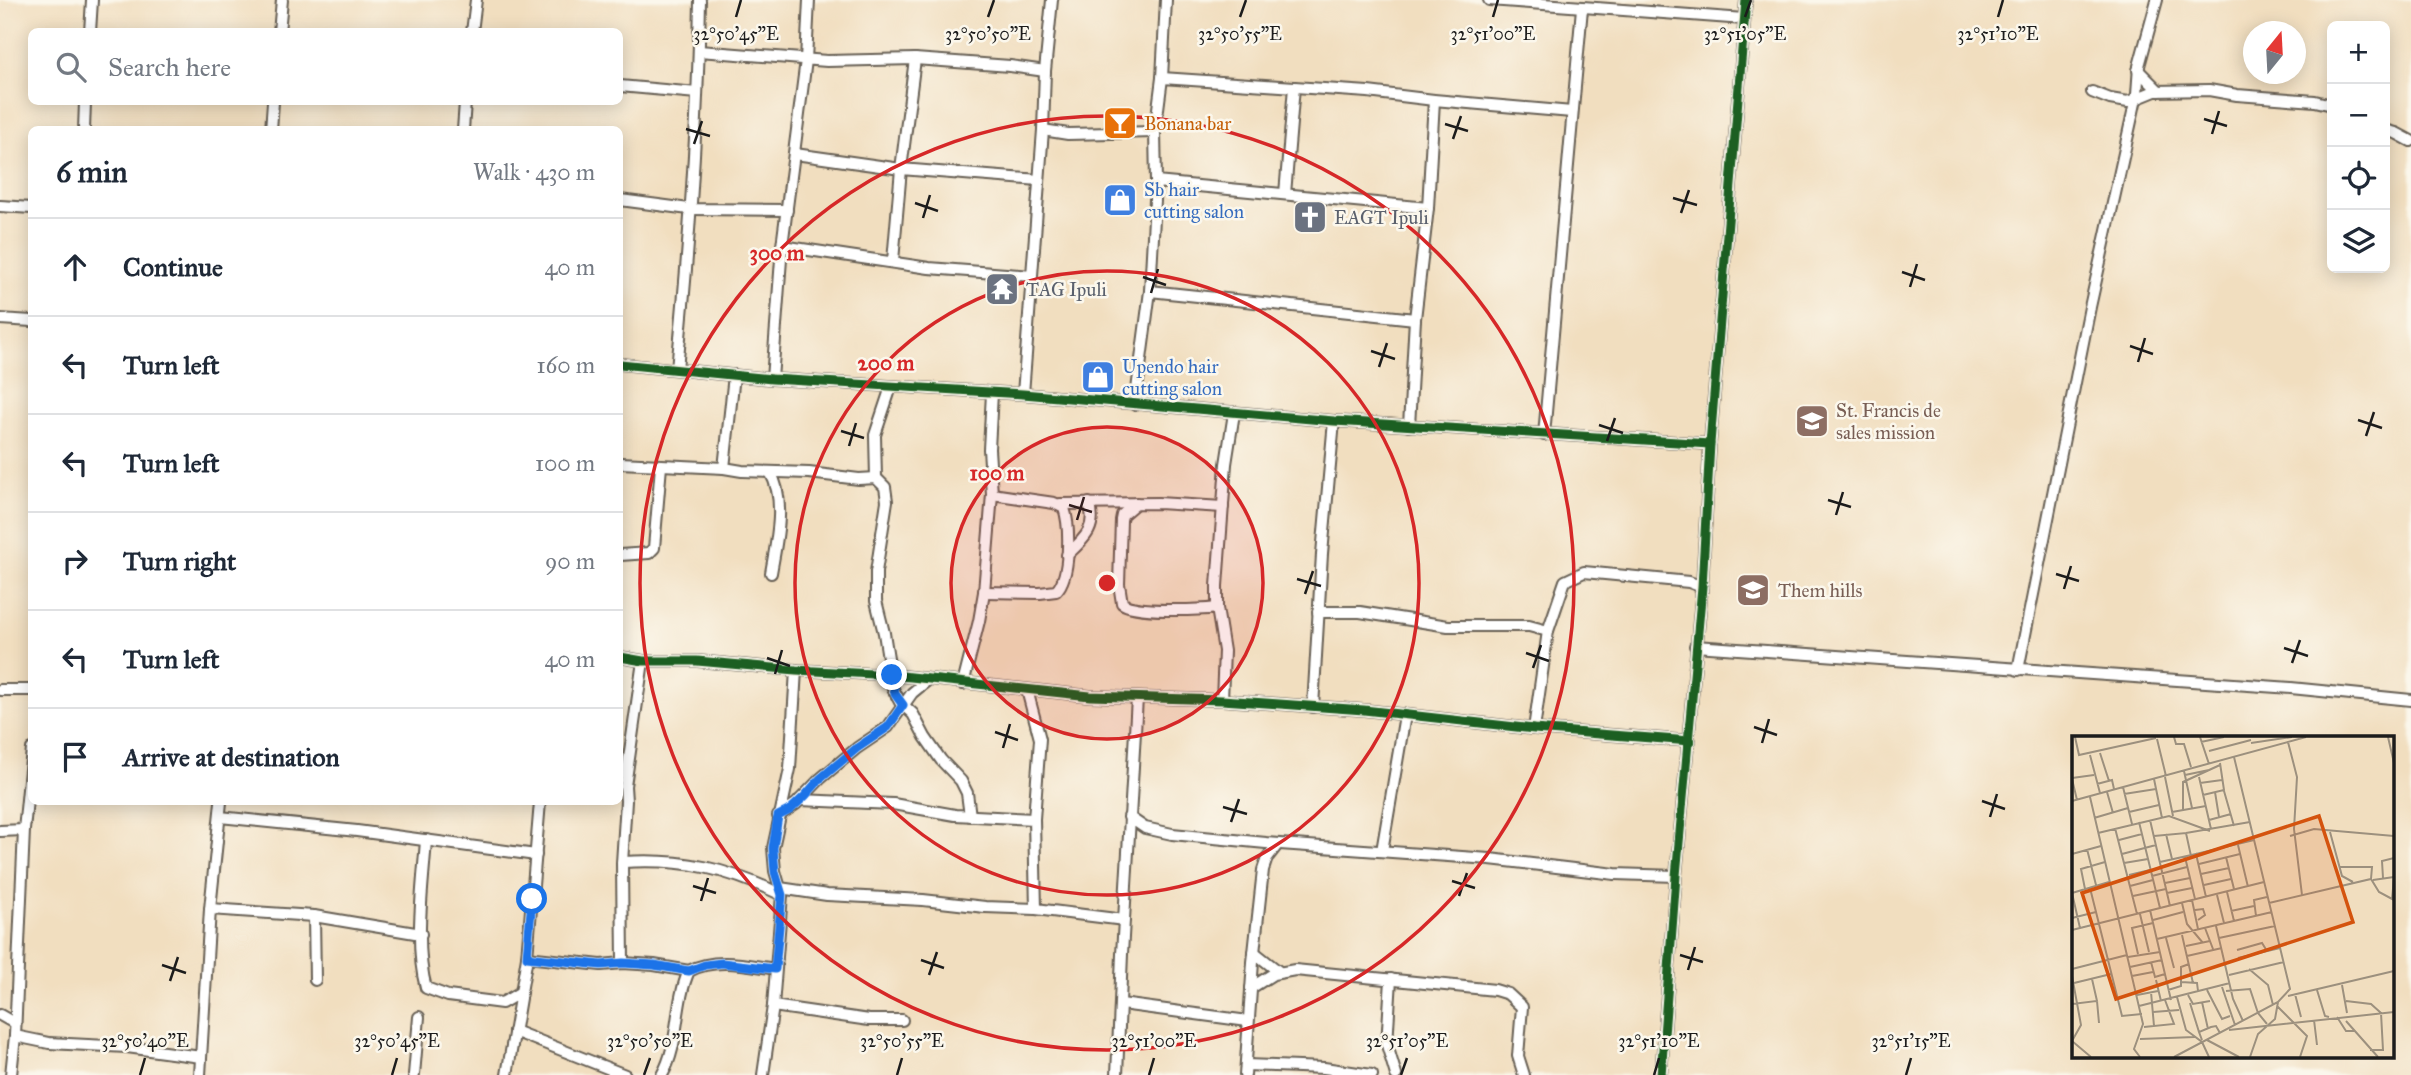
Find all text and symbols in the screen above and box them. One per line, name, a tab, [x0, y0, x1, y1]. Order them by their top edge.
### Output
north arrow	[2243, 21, 2306, 84]
map controls	[2327, 21, 2390, 273]
button: +	[2327, 21, 2390, 84]
text: 32°50'45"E	[693, 23, 779, 45]
text: 32°50'50"E	[945, 23, 1031, 45]
text: 32°50'55"E	[1198, 23, 1282, 45]
text: 32°51'00"E	[1451, 23, 1535, 45]
text: 32°51'05"E	[1704, 23, 1786, 45]
text: 32°51'10"E	[1957, 23, 2039, 45]
search box	[28, 28, 623, 105]
icon: search	[52, 48, 90, 86]
text: Search here	[108, 51, 231, 83]
button: −	[2327, 84, 2390, 147]
bar icon: Bonana bar	[1101, 104, 1139, 142]
place label: Bonana bar	[1144, 112, 1232, 135]
button: locate	[2327, 147, 2390, 210]
text: 6 min	[56, 154, 128, 190]
text: Walk · 430 m	[473, 158, 595, 186]
place label: Sb hair cutting salon	[1144, 178, 1244, 224]
shop icon: Sb hair cutting salon	[1101, 181, 1139, 219]
church icon: EAGT Ipuli	[1291, 198, 1329, 236]
place label: EAGT Ipuli	[1334, 206, 1429, 229]
button: layers	[2327, 210, 2390, 273]
text: 300 m	[749, 240, 805, 266]
icon: ahead	[56, 248, 94, 286]
text: Continue	[123, 251, 223, 283]
text: 40 m	[545, 253, 595, 281]
temple icon: TAG Ipuli	[983, 270, 1021, 308]
place label: TAG Ipuli	[1026, 278, 1107, 301]
icon: left	[56, 346, 94, 384]
text: Turn left	[123, 349, 219, 381]
text: 200 m	[858, 350, 915, 376]
text: 160 m	[537, 351, 595, 379]
place label: Upendo hair cutting salon	[1122, 355, 1222, 401]
shop icon: Upendo hair cutting salon	[1079, 358, 1117, 396]
place label: St. Francis de sales mission	[1836, 399, 1941, 444]
school or university icon: St. Francis de sales mission	[1793, 402, 1831, 440]
icon: left	[56, 444, 94, 482]
text: Turn left	[123, 447, 219, 479]
text: 100 m	[535, 449, 595, 477]
text: 100 m	[970, 460, 1025, 486]
icon: right	[56, 542, 94, 580]
text: Turn right	[123, 545, 236, 577]
text: 90 m	[545, 547, 595, 575]
centre of rings	[1095, 571, 1119, 595]
school or university icon: Them hills	[1734, 571, 1772, 609]
place label: Them hills	[1778, 579, 1863, 602]
icon: left	[56, 640, 94, 678]
text: Turn left	[123, 643, 219, 675]
text: 40 m	[545, 645, 595, 673]
route end	[876, 659, 907, 690]
inset map	[2072, 736, 2394, 1058]
icon: arrive	[56, 738, 94, 776]
text: Arrive at destination	[123, 741, 340, 773]
route start	[516, 883, 547, 914]
text: 32°50'40"E	[101, 1030, 189, 1052]
text: 32°50'45"E	[354, 1030, 440, 1052]
text: 32°50'50"E	[607, 1030, 693, 1052]
text: 32°50'55"E	[860, 1030, 944, 1052]
text: 32°51'00"E	[1112, 1030, 1196, 1052]
text: 32°51'05"E	[1366, 1030, 1448, 1052]
text: 32°51'10"E	[1618, 1030, 1700, 1052]
text: 32°51'15"E	[1871, 1030, 1951, 1052]

